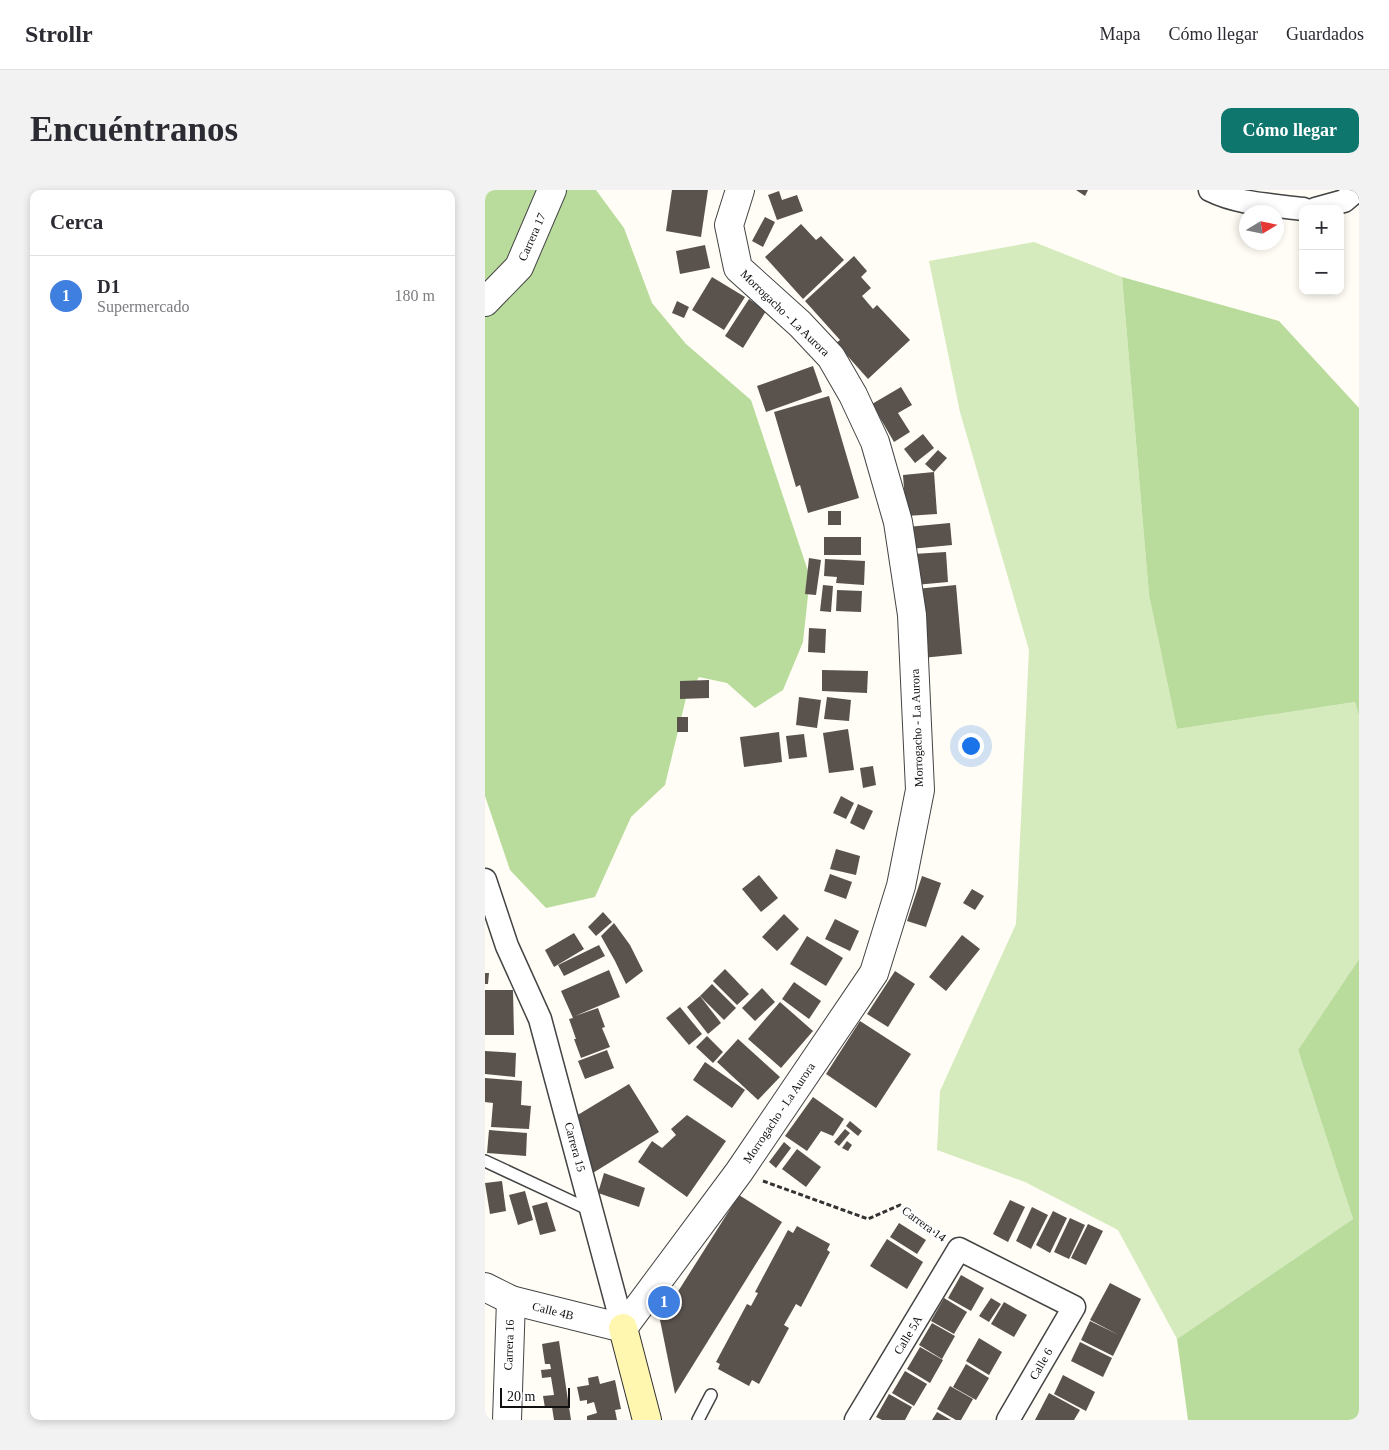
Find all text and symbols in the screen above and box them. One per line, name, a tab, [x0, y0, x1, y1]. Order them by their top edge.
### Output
text: Strollr	[25, 21, 93, 47]
text: Mapa	[1100, 24, 1141, 44]
text: Cómo llegar	[1169, 24, 1258, 44]
text: Guardados	[1286, 24, 1364, 44]
button: Cómo llegar	[1221, 108, 1359, 153]
text: Encuéntranos	[30, 110, 238, 149]
north arrow	[1239, 205, 1284, 250]
map controls	[1299, 205, 1344, 295]
button: +	[1299, 205, 1344, 250]
text: Cerca	[50, 210, 103, 234]
street label: Carrera 17	[515, 211, 549, 263]
button: −	[1299, 250, 1344, 295]
street label: Morrogacho - La Aurora	[738, 267, 833, 360]
text: D1	[97, 276, 120, 297]
text: 1	[62, 287, 70, 304]
text: 180 m	[395, 287, 435, 304]
text: Supermercado	[97, 298, 189, 315]
street label: Morrogacho - La Aurora	[908, 668, 926, 787]
your location	[958, 733, 984, 759]
street label: Morrogacho - La Aurora	[740, 1059, 818, 1166]
street label: Carrera 15	[562, 1121, 588, 1173]
street label: Carrera 14	[899, 1203, 949, 1245]
pin: 1	[648, 1283, 680, 1321]
street label: Calle 4B	[531, 1299, 575, 1323]
street label: Calle 5A	[891, 1313, 925, 1357]
street label: Carrera 16	[501, 1319, 517, 1371]
street label: Calle 6	[1026, 1346, 1056, 1382]
scale bar	[500, 1385, 570, 1408]
text: 20 m	[507, 1389, 535, 1404]

